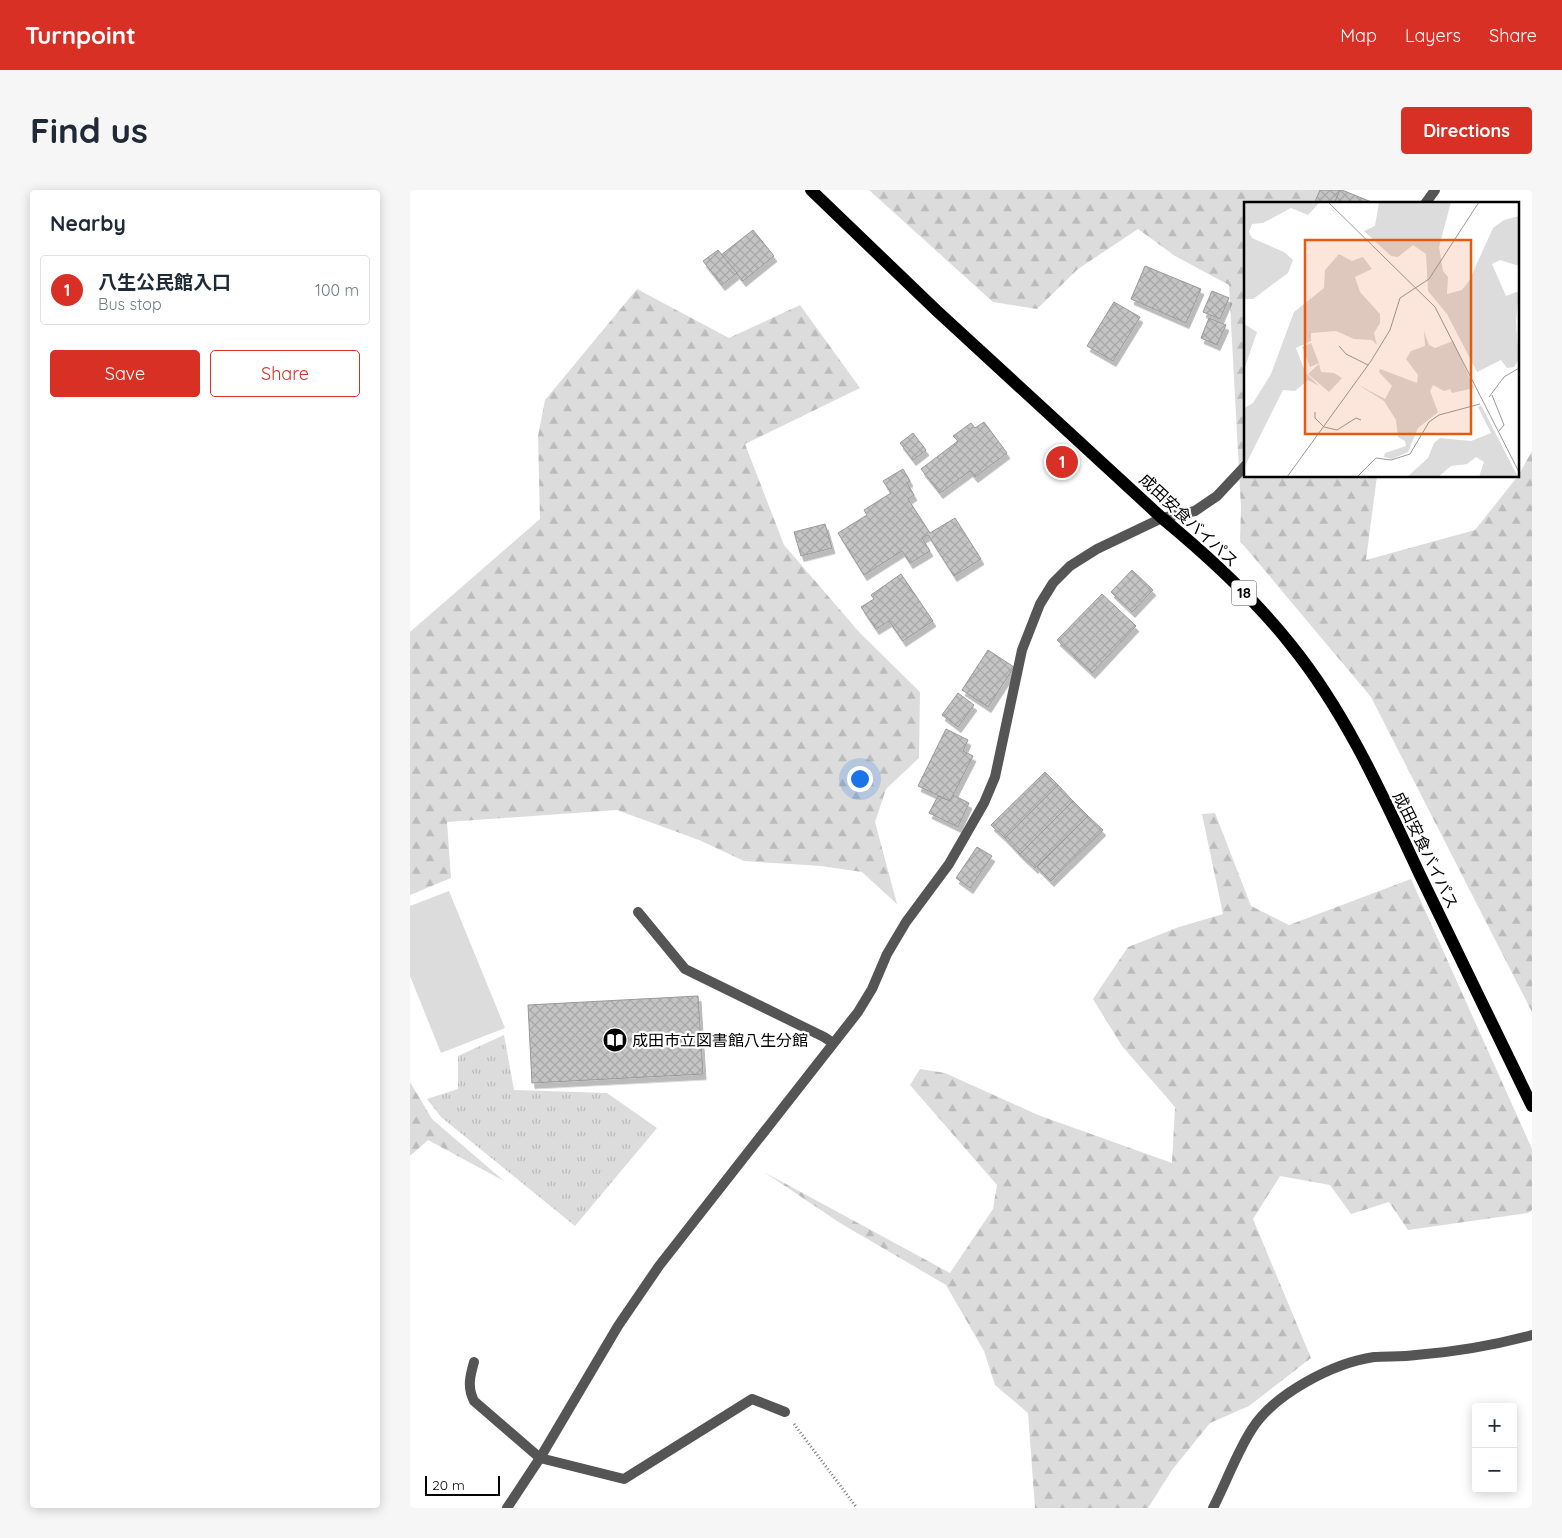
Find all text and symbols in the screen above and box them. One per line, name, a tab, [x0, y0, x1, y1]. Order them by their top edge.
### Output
text: Turnpoint	[25, 20, 136, 50]
text: Map	[1340, 24, 1377, 47]
text: Layers	[1405, 24, 1461, 47]
text: Share	[1489, 24, 1537, 47]
button: Directions	[1401, 107, 1532, 154]
text: Find us	[30, 108, 148, 152]
inset map	[1244, 202, 1520, 478]
text: Nearby	[50, 210, 126, 236]
text: 八生公民館入口	[98, 270, 231, 294]
text: 1	[64, 280, 70, 300]
text: 100 m	[315, 280, 359, 300]
text: Bus stop	[98, 294, 162, 314]
button: Save	[50, 350, 200, 397]
button: Share	[210, 350, 360, 397]
pin: 1	[1046, 443, 1078, 481]
street label: 成田安食バイパス	[1135, 469, 1243, 571]
road number: 18	[1232, 580, 1256, 606]
your location	[847, 766, 873, 792]
street label: 成田安食バイパス	[1389, 788, 1463, 912]
library icon: 成田市立図書館八生分館	[602, 1027, 628, 1053]
place label: 成田市立図書館八生分館	[632, 1030, 808, 1050]
map controls	[1472, 1403, 1517, 1493]
button: +	[1472, 1403, 1517, 1448]
button: −	[1472, 1448, 1517, 1493]
scale bar	[425, 1473, 500, 1496]
text: 20 m	[432, 1476, 465, 1494]

